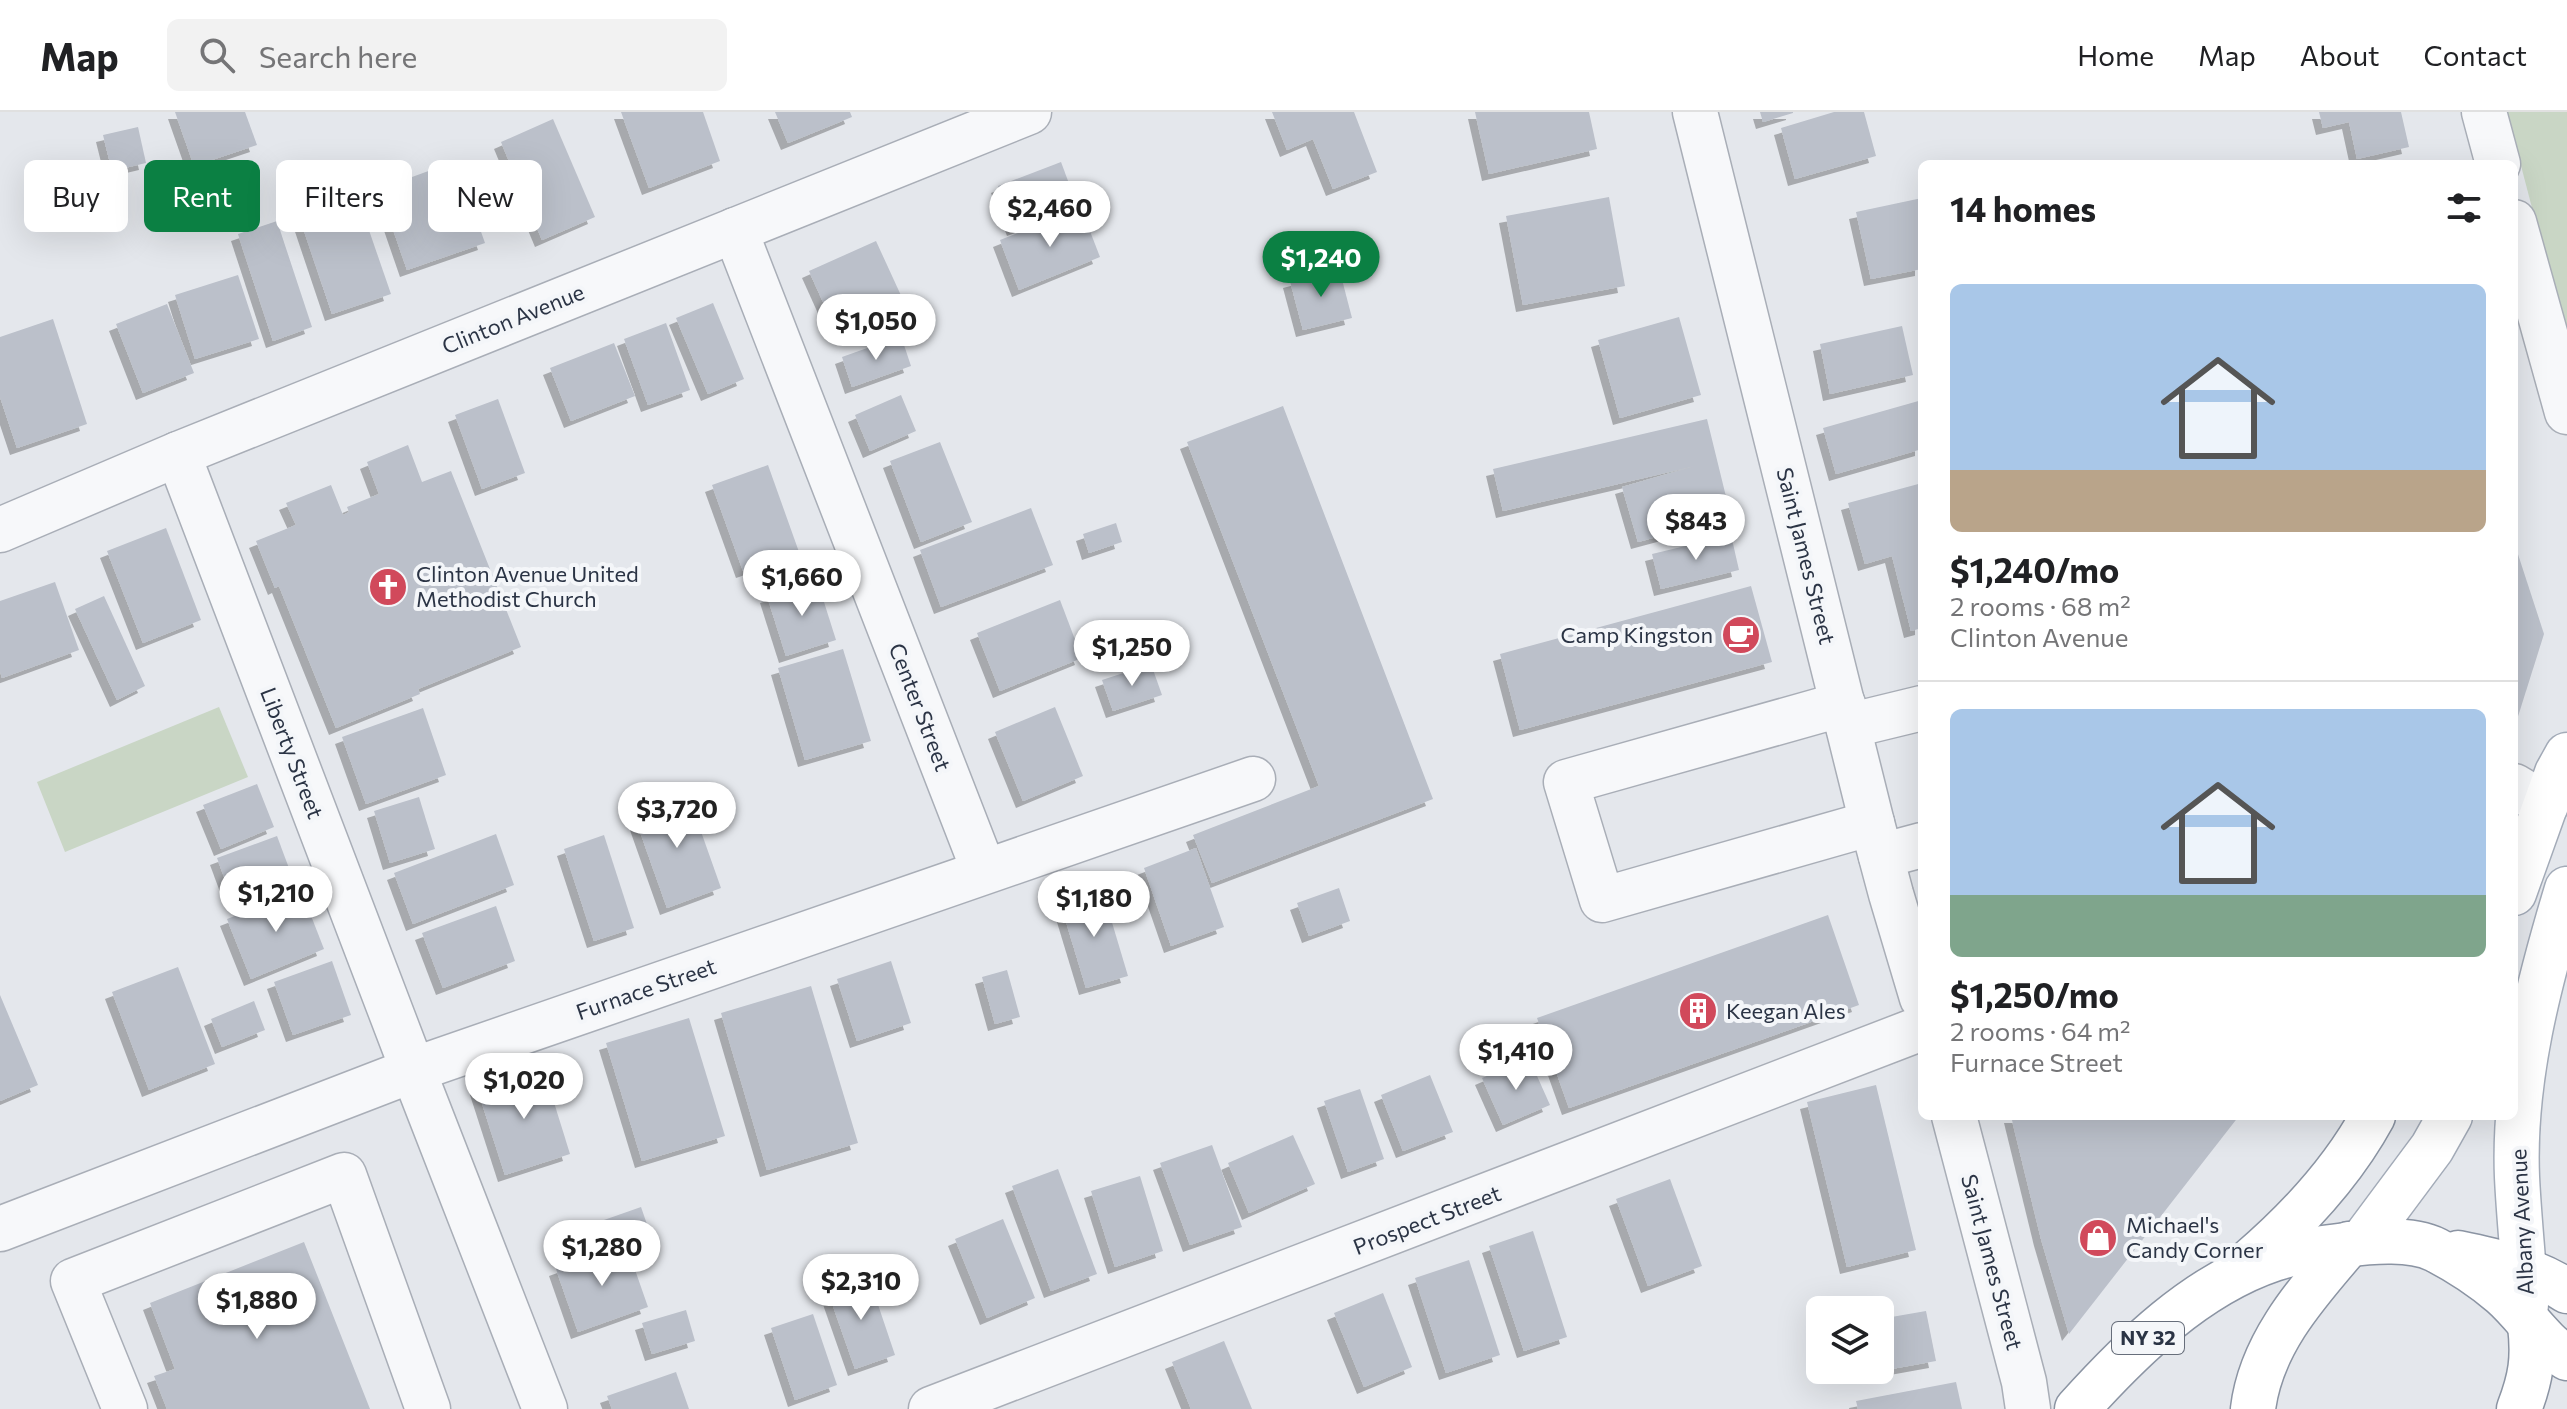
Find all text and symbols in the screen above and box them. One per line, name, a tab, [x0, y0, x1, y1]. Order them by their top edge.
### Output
search box	[167, 19, 727, 91]
text: Map	[40, 32, 119, 79]
icon: search	[195, 33, 239, 77]
text: Search here	[259, 37, 417, 74]
text: Home	[2077, 38, 2154, 72]
text: Map	[2198, 38, 2256, 72]
text: About	[2300, 38, 2380, 72]
text: Contact	[2424, 38, 2527, 72]
chip: Buy	[24, 160, 128, 232]
chip: Rent	[144, 160, 260, 232]
chip: Filters	[276, 160, 412, 232]
chip: New	[428, 160, 542, 232]
pin: $2,460	[985, 181, 1115, 249]
icon: filters	[2442, 186, 2486, 230]
text: 14 homes	[1950, 187, 2096, 229]
text: $2,460	[1007, 191, 1093, 222]
pin: $1,240	[1256, 231, 1386, 299]
text: $1,240	[1281, 241, 1361, 272]
street label: Clinton Avenue	[438, 278, 588, 359]
pin: $1,050	[811, 294, 941, 362]
text: $1,050	[835, 304, 917, 335]
icon: home	[2146, 336, 2290, 480]
street label: Saint James Street	[1771, 465, 1841, 647]
pin: $843	[1649, 494, 1743, 562]
text: $843	[1665, 504, 1727, 535]
text: $1,240/mo	[1950, 548, 2119, 590]
pin: $1,660	[737, 550, 867, 618]
place label: Clinton Avenue United Methodist Church	[416, 560, 639, 612]
text: $1,660	[761, 560, 843, 591]
church icon: Clinton Avenue United Methodist Church	[367, 566, 409, 608]
text: 2 rooms · 68 m²	[1950, 590, 2131, 621]
cafe icon: Camp Kingston	[1720, 614, 1762, 656]
pin: $1,250	[1067, 620, 1197, 688]
place label: Camp Kingston	[1560, 621, 1713, 648]
text: Clinton Avenue	[1950, 621, 2129, 652]
text: $1,250	[1092, 630, 1172, 661]
street label: Center Street	[884, 639, 957, 775]
street label: Liberty Street	[255, 683, 330, 822]
icon: home	[2146, 761, 2290, 905]
pin: $3,720	[612, 782, 742, 850]
text: $3,720	[636, 792, 718, 823]
pin: $1,210	[211, 866, 341, 934]
pin: $1,180	[1029, 871, 1159, 939]
text: $1,210	[237, 876, 315, 907]
text: $1,180	[1056, 881, 1132, 912]
street label: Furnace Street	[572, 952, 719, 1025]
text: $1,250/mo	[1950, 973, 2119, 1015]
building icon: Keegan Ales	[1677, 990, 1719, 1032]
place label: Keegan Ales	[1726, 997, 1846, 1024]
text: 2 rooms · 64 m²	[1950, 1015, 2131, 1046]
pin: $1,410	[1451, 1024, 1581, 1092]
text: $1,410	[1477, 1034, 1555, 1065]
text: Furnace Street	[1950, 1046, 2123, 1077]
pin: $1,020	[459, 1053, 589, 1121]
text: $1,020	[483, 1063, 565, 1094]
street label: Albany Avenue	[2504, 1148, 2539, 1296]
street label: Saint James Street	[1956, 1171, 2029, 1353]
street label: Prospect Street	[1349, 1179, 1505, 1260]
place label: Michael's Candy Corner	[2126, 1211, 2264, 1263]
shop icon: Michael's Candy Corner	[2077, 1217, 2119, 1259]
pin: $1,280	[537, 1220, 667, 1288]
text: $1,280	[561, 1230, 643, 1261]
pin: $2,310	[796, 1254, 926, 1322]
text: $2,310	[821, 1264, 901, 1295]
pin: $1,880	[192, 1273, 322, 1341]
text: $1,880	[216, 1283, 298, 1314]
map controls	[1806, 1296, 1894, 1384]
button: layers	[1806, 1296, 1894, 1384]
road number: NY 32	[2112, 1322, 2184, 1354]

